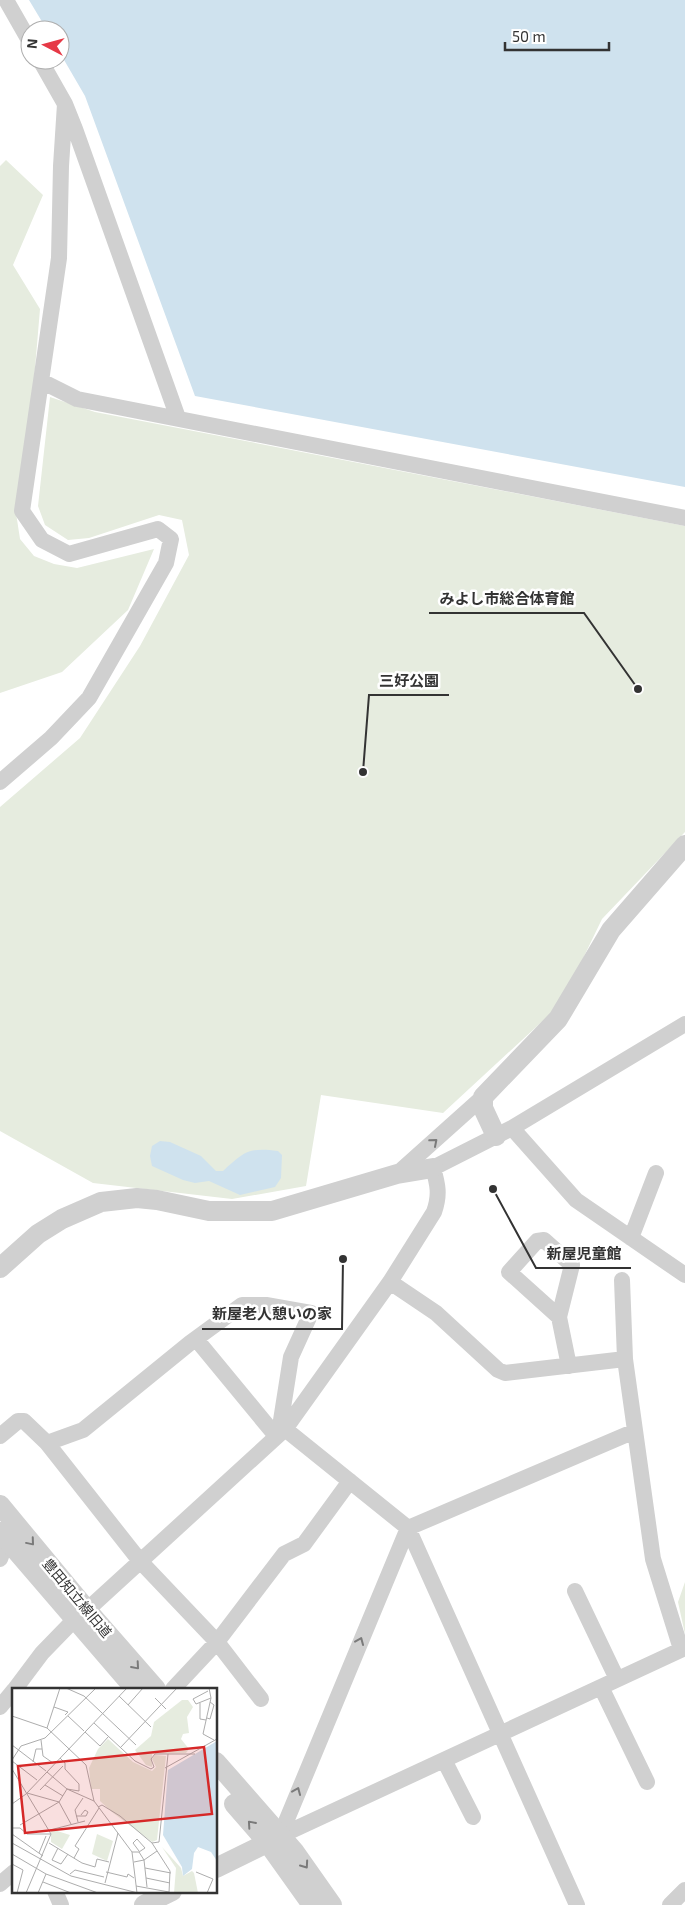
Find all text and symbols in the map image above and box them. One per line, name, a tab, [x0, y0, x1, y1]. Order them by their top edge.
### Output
north arrow	[20, 20, 70, 70]
scale bar	[505, 20, 609, 52]
text: 50 m	[512, 27, 546, 45]
text: N	[23, 38, 41, 50]
callout: みよし市総合体育館	[429, 583, 584, 613]
text: みよし市総合体育館	[439, 589, 575, 607]
callout: 三好公園	[369, 665, 449, 695]
text: 三好公園	[379, 671, 439, 689]
one-way arrow	[428, 1139, 437, 1148]
callout: 新屋児童館	[536, 1238, 631, 1268]
text: 新屋児童館	[546, 1244, 622, 1262]
callout: 新屋老人憩いの家	[202, 1299, 342, 1329]
text: 新屋老人憩いの家	[212, 1304, 332, 1322]
one-way arrow	[25, 1537, 34, 1546]
street label: 豊田知立線旧道	[39, 1555, 115, 1641]
one-way arrow	[354, 1637, 365, 1646]
one-way arrow	[131, 1661, 140, 1670]
inset map	[12, 1688, 218, 1892]
one-way arrow	[291, 1787, 302, 1796]
one-way arrow	[248, 1821, 257, 1830]
one-way arrow	[299, 1859, 308, 1869]

